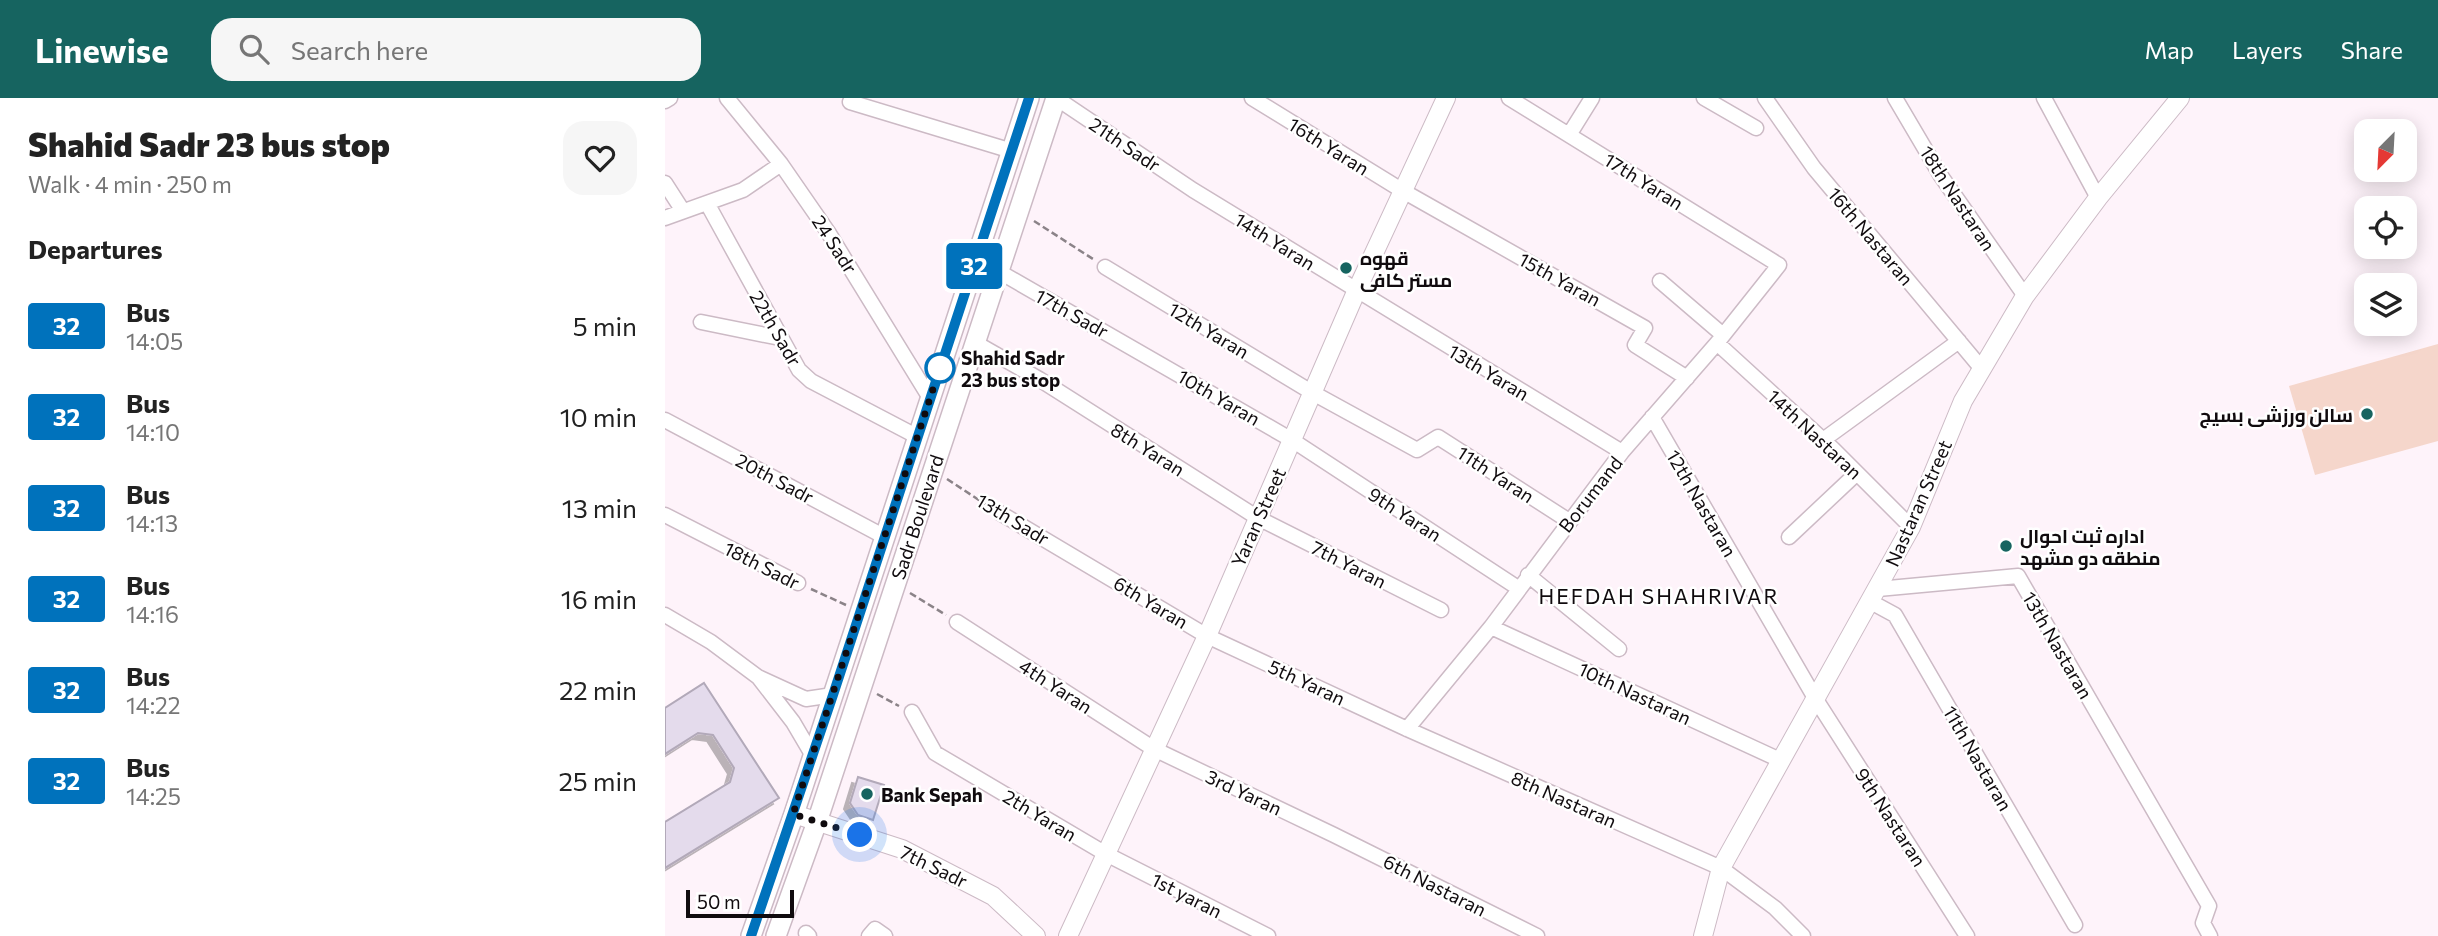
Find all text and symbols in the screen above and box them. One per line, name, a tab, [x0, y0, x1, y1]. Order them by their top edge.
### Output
search box	[211, 18, 701, 81]
text: Linewise	[35, 29, 169, 70]
icon: search	[235, 30, 273, 68]
text: Search here	[291, 34, 428, 65]
text: Map	[2145, 35, 2194, 64]
text: Layers	[2232, 35, 2303, 64]
text: Share	[2341, 35, 2403, 64]
street label: 21th Sadr	[1085, 112, 1165, 176]
street label: 16th Yaran	[1284, 112, 1374, 180]
north arrow	[2354, 119, 2417, 182]
map controls	[2354, 119, 2417, 336]
button: heart	[563, 121, 637, 195]
text: Shahid Sadr 23 bus stop	[28, 123, 390, 164]
street label: 18th Nastaran	[1915, 141, 2001, 255]
street label: 17th Yaran	[1600, 148, 1688, 214]
text: Walk · 4 min · 250 m	[28, 170, 232, 198]
street label: 16th Nastaran	[1823, 182, 1919, 290]
button: locate	[2354, 196, 2417, 259]
street label: 14th Yaran	[1231, 207, 1319, 275]
street label: 24 Sadr	[808, 211, 863, 278]
text: Departures	[28, 233, 163, 264]
line badge: 32	[943, 243, 1005, 289]
place label: قهوه مستر کافی	[1360, 246, 1452, 292]
street label: 15th Yaran	[1515, 247, 1605, 311]
text: 32	[960, 251, 988, 280]
marker: قهوه مستر کافی	[1338, 260, 1354, 276]
button: layers	[2354, 273, 2417, 336]
street label: 17th Sadr	[1031, 284, 1113, 343]
street label: 22th Sadr	[745, 286, 807, 370]
text: Bus	[126, 296, 170, 327]
street label: 12th Yaran	[1165, 297, 1253, 363]
text: 5 min	[573, 310, 637, 341]
text: 32	[53, 311, 80, 340]
text: 14:05	[126, 327, 183, 355]
street label: 13th Yaran	[1445, 339, 1533, 405]
place label: Shahid Sadr 23 bus stop	[961, 346, 1065, 391]
marker: Shahid Sadr 23 bus stop	[925, 353, 955, 383]
street label: 10th Yaran	[1174, 364, 1264, 430]
street label: 14th Nastaran	[1763, 384, 1867, 484]
text: Bus	[126, 387, 170, 418]
text: 10 min	[560, 401, 637, 432]
text: 32	[53, 402, 80, 431]
place label: سالن ورزشی بسیج	[2199, 403, 2353, 429]
marker: سالن ورزشی بسیج	[2359, 406, 2375, 422]
street label: 8th Yaran	[1107, 417, 1189, 481]
text: 14:10	[126, 418, 180, 446]
street label: Nastaran Street	[1880, 436, 1956, 570]
street label: 11th Yaran	[1453, 441, 1539, 507]
street label: 12th Nastaran	[1662, 445, 1742, 561]
street label: 20th Sadr	[732, 448, 818, 508]
street label: Borumand	[1553, 451, 1627, 537]
street label: Sadr Boulevard	[886, 452, 948, 582]
street label: Yaran Street	[1226, 464, 1290, 570]
text: Bus	[126, 478, 170, 509]
street label: 9th Yaran	[1364, 482, 1446, 546]
street label: 13th Sadr	[972, 488, 1054, 550]
text: 13 min	[562, 492, 637, 523]
text: 32	[53, 493, 80, 522]
text: 14:13	[126, 509, 178, 537]
place label: اداره ثبت احوال منطقه دو مشهد	[2020, 524, 2161, 570]
street label: 7th Yaran	[1308, 535, 1390, 593]
street label: 18th Sadr	[720, 536, 804, 594]
marker: اداره ثبت احوال منطقه دو مشهد	[1998, 538, 2014, 554]
text: Bus	[126, 569, 170, 600]
street label: 6th Yaran	[1110, 571, 1192, 633]
text: 16 min	[561, 583, 637, 614]
district label: HEFDAH SHAHRIVAR	[1538, 583, 1780, 608]
text: 32	[53, 584, 80, 613]
street label: 13th Nastaran	[2018, 587, 2098, 703]
text: 14:16	[126, 600, 179, 628]
street label: 4th Yaran	[1015, 654, 1097, 718]
street label: 5th Yaran	[1265, 654, 1349, 710]
street label: 10th Nastaran	[1575, 657, 1695, 729]
text: Bus	[126, 660, 170, 691]
text: 22 min	[559, 674, 637, 705]
text: 32	[53, 675, 80, 704]
text: 14:22	[126, 691, 181, 719]
street label: 11th Nastaran	[1939, 701, 2017, 815]
text: Bus	[126, 751, 170, 782]
street label: 9th Nastaran	[1851, 763, 1931, 871]
street label: 3rd Yaran	[1202, 764, 1286, 820]
text: 25 min	[558, 765, 637, 796]
text: 32	[53, 766, 80, 795]
street label: 8th Nastaran	[1508, 766, 1620, 832]
text: 14:25	[126, 782, 181, 810]
place label: Bank Sepah	[881, 783, 983, 806]
street label: 2th Yaran	[999, 784, 1081, 846]
marker: Bank Sepah	[859, 786, 875, 802]
your location	[842, 817, 877, 852]
street label: 7th Sadr	[897, 840, 972, 892]
street label: 6th Nastaran	[1380, 849, 1490, 921]
street label: 1st yaran	[1148, 868, 1226, 922]
scale bar	[686, 887, 795, 919]
text: 50 m	[697, 890, 741, 913]

